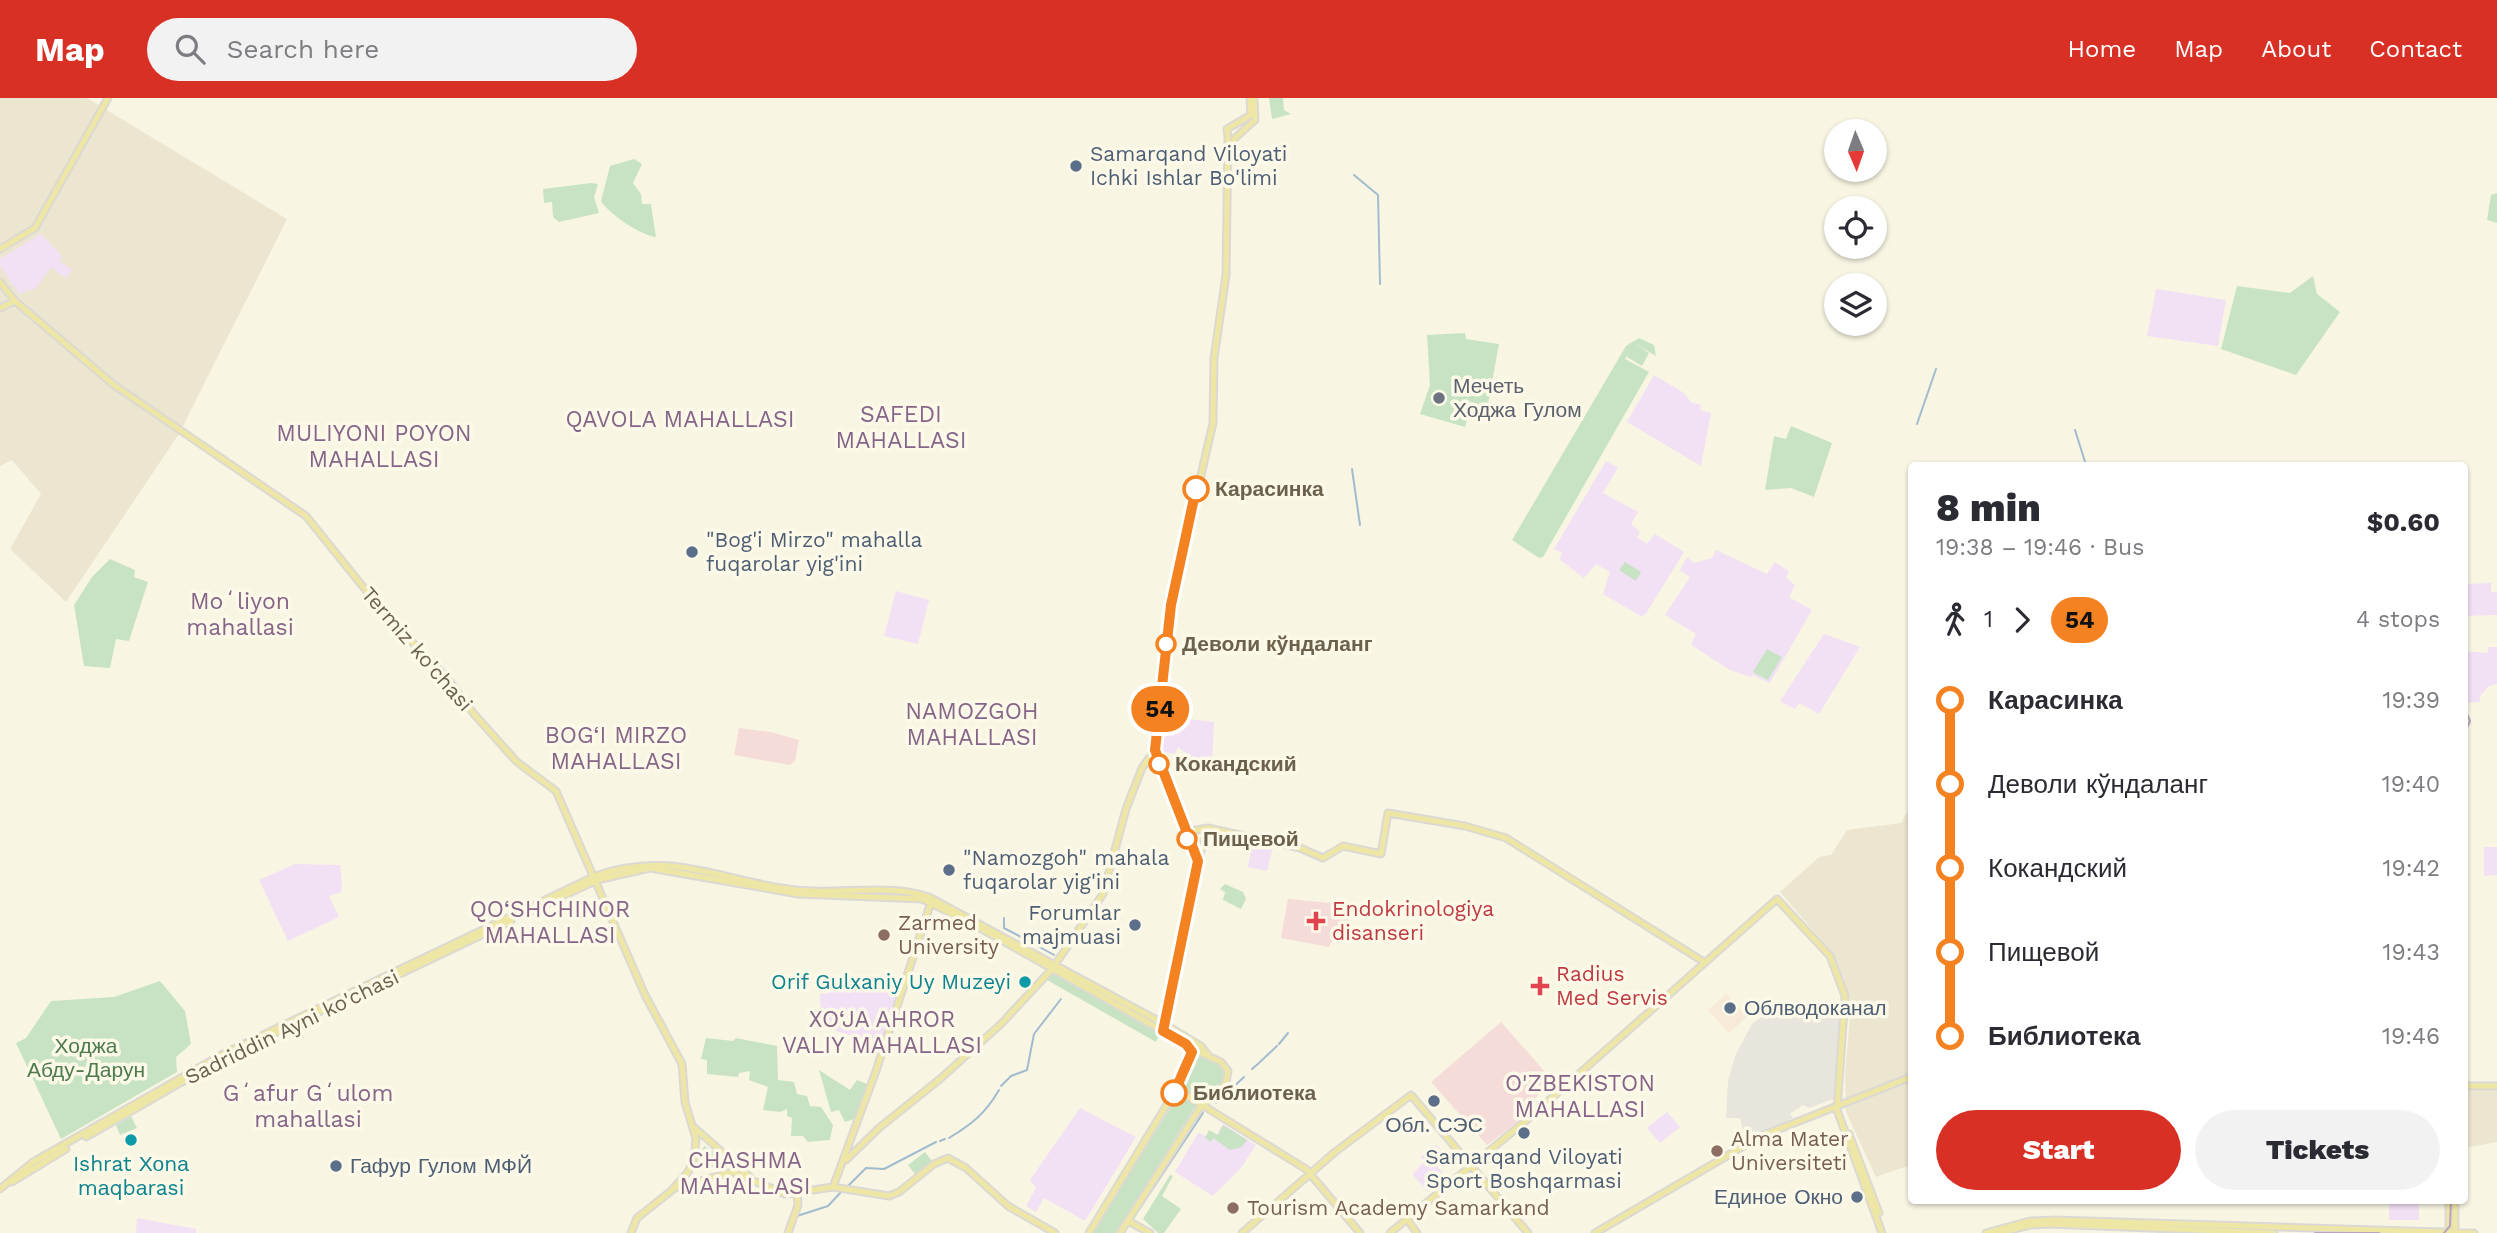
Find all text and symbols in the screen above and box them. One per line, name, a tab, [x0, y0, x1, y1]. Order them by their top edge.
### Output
search box	[147, 18, 637, 81]
text: Map	[35, 30, 105, 69]
icon: search	[171, 30, 209, 68]
text: Search here	[227, 34, 379, 64]
text: Home	[2068, 35, 2136, 63]
text: Map	[2174, 35, 2223, 63]
text: About	[2261, 35, 2331, 63]
text: Contact	[2369, 35, 2462, 63]
north arrow	[1824, 119, 1886, 182]
map controls	[1824, 119, 1887, 336]
place label: Samarqand Viloyati Ichki Ishlar Bo'limi	[1090, 141, 1287, 190]
marker: Samarqand Viloyati Ichki Ishlar Bo'limi	[1068, 158, 1084, 174]
button: locate	[1824, 196, 1887, 259]
button: layers	[1824, 273, 1887, 336]
place label: Мечеть Ходжа Гулом	[1453, 373, 1582, 422]
marker: Мечеть Ходжа Гулом	[1431, 390, 1447, 406]
district label: SAFEDI MAHALLASI	[836, 401, 966, 454]
district label: QAVOLA MAHALLASI	[565, 406, 795, 433]
district label: MULIYONI POYON MAHALLASI	[276, 420, 472, 473]
marker: Карасинка	[1183, 476, 1209, 502]
place label: Карасинка	[1215, 476, 1324, 501]
text: 8 min	[1936, 486, 2041, 530]
text: $0.60	[2367, 507, 2440, 537]
place label: "Bog'i Mirzo" mahalla fuqarolar yig'ini	[706, 527, 922, 576]
text: 19:38 – 19:46 · Bus	[1936, 534, 2144, 561]
marker: "Bog'i Mirzo" mahalla fuqarolar yig'ini	[684, 544, 700, 560]
street label: Termiz ko'chasi	[357, 581, 478, 716]
district label: Moʻliyon mahallasi	[186, 588, 294, 641]
icon: walk	[1936, 601, 1974, 639]
icon: forward	[2003, 601, 2041, 639]
text: 1	[1984, 606, 1993, 633]
text: 54	[2065, 606, 2094, 634]
text: 4 stops	[2356, 606, 2440, 633]
place label: Деволи кўндаланг	[1182, 631, 1373, 656]
marker: Деволи кўндаланг	[1156, 634, 1176, 654]
text: Карасинка	[1988, 685, 2123, 715]
line badge: 54	[1128, 686, 1192, 732]
text: 19:39	[2382, 687, 2440, 714]
text: 54	[1145, 695, 1175, 723]
district label: NAMOZGOH MAHALLASI	[905, 698, 1039, 751]
district label: BOG‘I MIRZO MAHALLASI	[545, 722, 687, 775]
place label: Кокандский	[1175, 751, 1297, 776]
marker: Кокандский	[1149, 754, 1169, 774]
text: Деволи кўндаланг	[1988, 769, 2208, 799]
text: 19:40	[2382, 771, 2440, 798]
place label: Пищевой	[1203, 826, 1299, 851]
marker: Пищевой	[1177, 829, 1197, 849]
place label: "Namozgoh" mahala fuqarolar yig'ini	[963, 845, 1169, 894]
text: Кокандский	[1988, 853, 2127, 883]
text: 19:42	[2383, 855, 2440, 882]
marker: "Namozgoh" mahala fuqarolar yig'ini	[941, 862, 957, 878]
district label: QO‘SHCHINOR MAHALLASI	[470, 896, 630, 949]
place label: Endokrinologiya disanseri	[1332, 896, 1494, 945]
place label: Forumlar majmuasi	[1022, 900, 1121, 949]
place label: Zarmed University	[898, 910, 999, 959]
marker: Endokrinologiya disanseri	[1306, 911, 1326, 931]
marker: Forumlar majmuasi	[1127, 917, 1143, 933]
marker: Zarmed University	[876, 927, 892, 943]
text: Пищевой	[1988, 937, 2099, 967]
text: 19:43	[2383, 939, 2440, 966]
place label: Radius Med Servis	[1556, 961, 1668, 1010]
street label: Sadriddin Ayni ko'chasi	[181, 964, 403, 1089]
place label: Orif Gulxaniy Uy Muzeyi	[771, 969, 1011, 994]
marker: Orif Gulxaniy Uy Muzeyi	[1017, 974, 1033, 990]
marker: Radius Med Servis	[1530, 976, 1550, 996]
place label: Облводоканал	[1744, 995, 1887, 1020]
marker: Облводоканал	[1722, 1000, 1738, 1016]
district label: XO‘JA AHROR VALIY MAHALLASI	[782, 1006, 982, 1059]
text: Библиотека	[1988, 1021, 2140, 1051]
text: 19:46	[2382, 1023, 2440, 1050]
park label: Ходжа Абду-Дарун	[27, 1033, 145, 1082]
district label: O'ZBEKISTON MAHALLASI	[1505, 1070, 1655, 1123]
district label: Gʻafur Gʻulom mahallasi	[223, 1080, 393, 1133]
marker: Библиотека	[1161, 1080, 1187, 1106]
place label: Библиотека	[1193, 1080, 1316, 1105]
marker: Обл. СЭС	[1426, 1093, 1442, 1109]
button: Start	[1936, 1110, 2181, 1190]
button: Tickets	[2195, 1110, 2440, 1190]
place label: Обл. СЭС	[1385, 1112, 1483, 1137]
marker: Samarqand Viloyati Sport Boshqarmasi	[1516, 1125, 1532, 1141]
place label: Alma Mater Universiteti	[1731, 1126, 1849, 1175]
marker: Ishrat Хоnа mаqbаrasi	[123, 1132, 139, 1148]
marker: Alma Mater Universiteti	[1709, 1143, 1725, 1159]
place label: Samarqand Viloyati Sport Boshqarmasi	[1425, 1144, 1623, 1193]
district label: CHASHMA MAHALLASI	[680, 1147, 810, 1200]
place label: Ishrat Хоnа mаqbаrasi	[73, 1151, 189, 1200]
place label: Гафур Гулом МФЙ	[350, 1153, 532, 1178]
marker: Гафур Гулом МФЙ	[328, 1158, 344, 1174]
place label: Единое Окно	[1714, 1184, 1843, 1209]
marker: Единое Окно	[1849, 1189, 1865, 1205]
place label: Tourism Academy Samarkand	[1247, 1195, 1550, 1220]
marker: Tourism Academy Samarkand	[1225, 1200, 1241, 1216]

